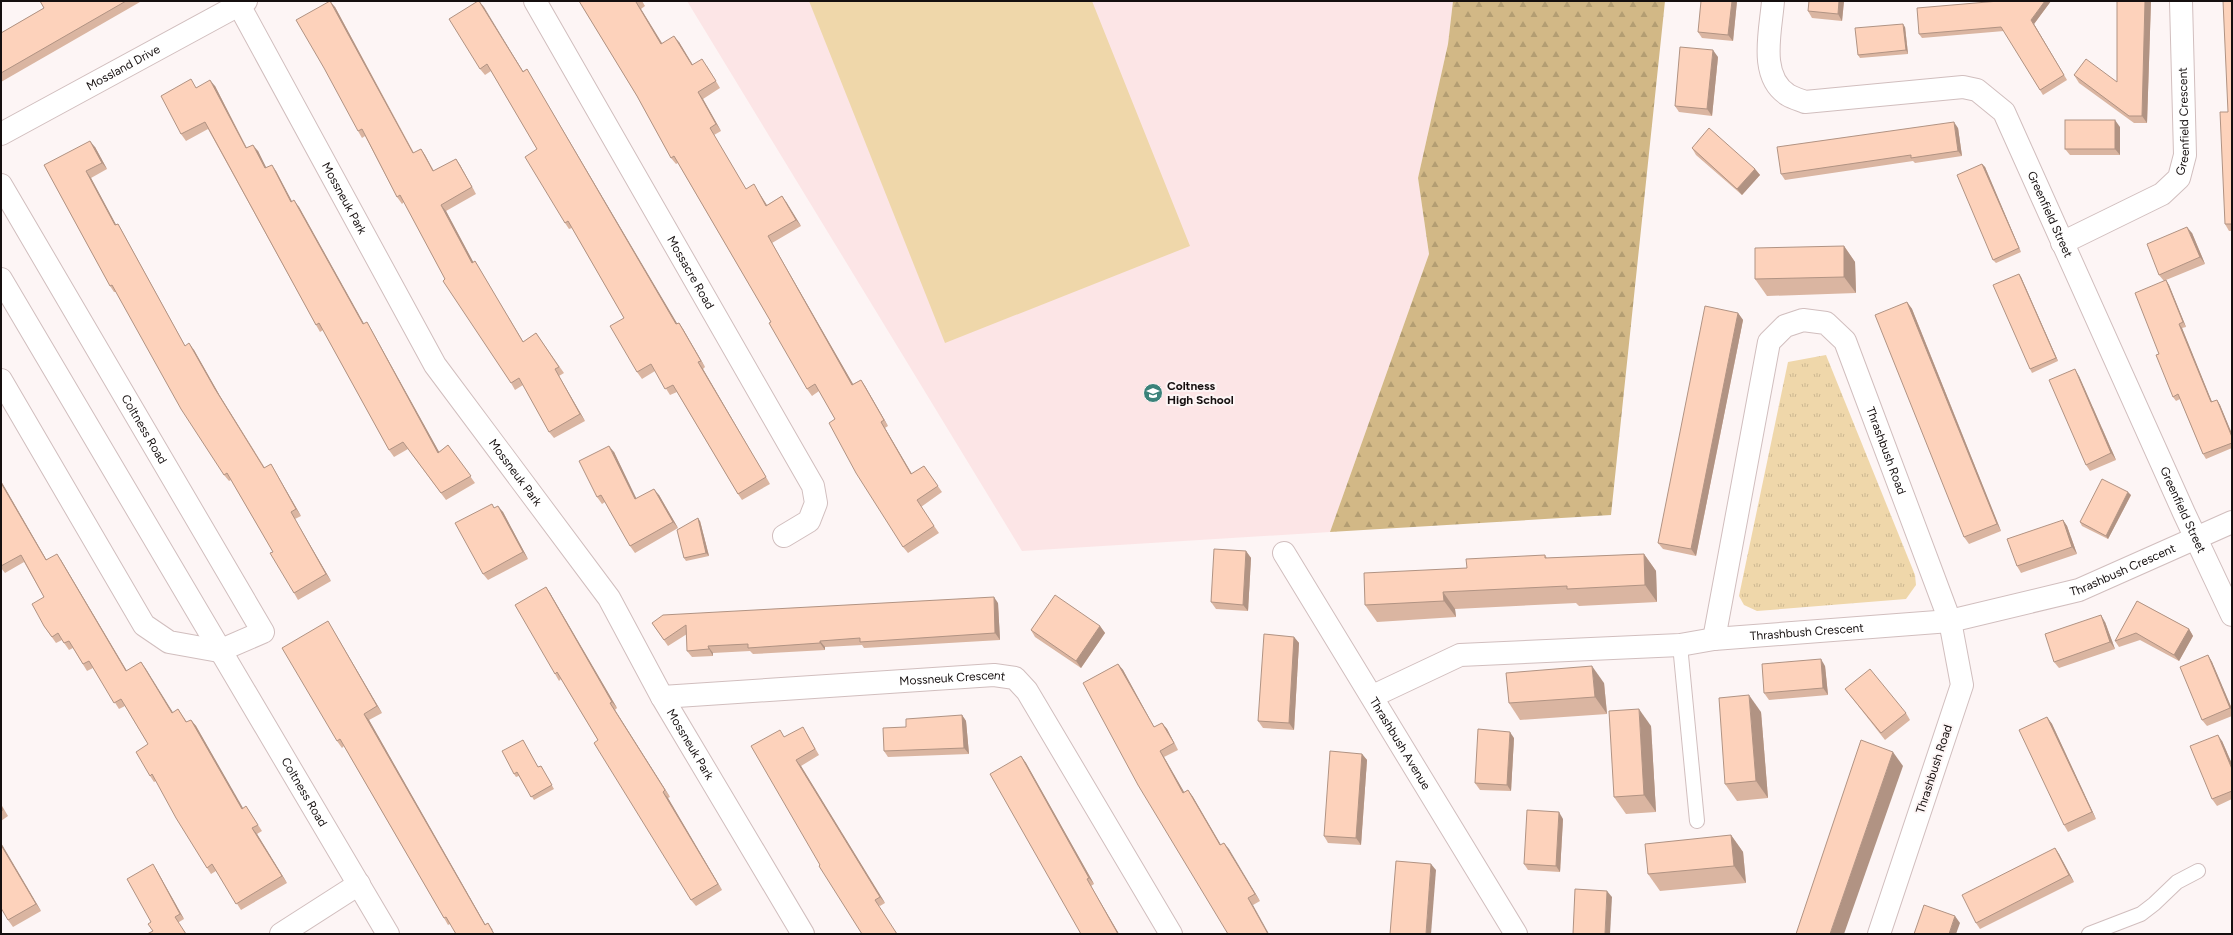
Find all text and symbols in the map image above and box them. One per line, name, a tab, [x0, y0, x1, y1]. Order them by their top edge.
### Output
street label: Mossland Drive	[84, 42, 163, 93]
street label: Greenfield Crescent	[2173, 67, 2192, 177]
street label: Mossneuk Park	[319, 160, 370, 237]
street label: Greenfield Street	[2024, 169, 2076, 260]
street label: Mossacre Road	[664, 233, 717, 312]
place label: Coltness High School	[1167, 379, 1234, 407]
school or university icon: Coltness High School	[1142, 382, 1164, 404]
street label: Coltness Road	[118, 392, 170, 466]
street label: Thrashbush Road	[1863, 405, 1909, 496]
street label: Mossneuk Park	[486, 436, 545, 509]
street label: Greenfield Street	[2157, 465, 2209, 555]
street label: Thrashbush Crescent	[2068, 541, 2178, 599]
street label: Thrashbush Crescent	[1749, 621, 1865, 643]
street label: Mossneuk Crescent	[899, 668, 1007, 688]
street label: Thrashbush Avenue	[1367, 695, 1434, 793]
street label: Mossneuk Park	[664, 706, 717, 782]
street label: Thrashbush Road	[1913, 723, 1955, 815]
street label: Coltness Road	[278, 755, 330, 829]

